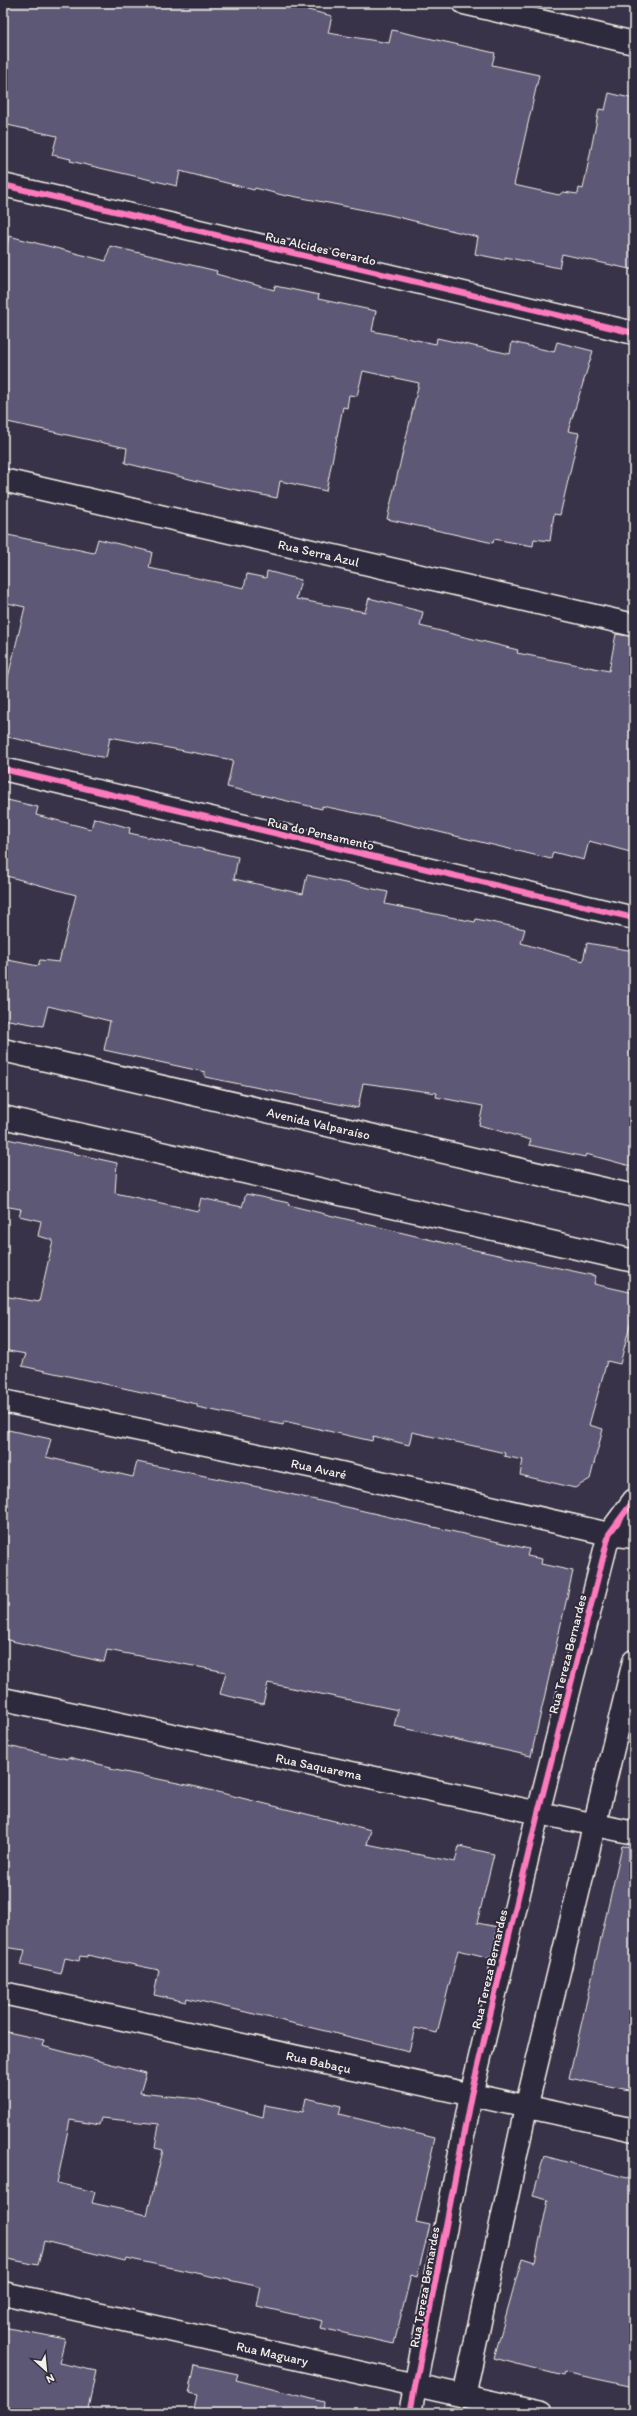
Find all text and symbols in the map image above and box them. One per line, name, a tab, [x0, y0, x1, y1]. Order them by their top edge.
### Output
street label: Rua Alcides Gerardo	[264, 228, 378, 269]
street label: Rua Serra Azul	[277, 536, 361, 570]
street label: Rua do Pensamento	[266, 814, 376, 853]
street label: Avenida Valparaíso	[265, 1104, 372, 1143]
street label: Rua Avaré	[290, 1455, 348, 1482]
street label: Rua Tereza Bernardes	[545, 1593, 590, 1715]
street label: Rua Saquarema	[274, 1750, 363, 1783]
street label: Rua Tereza Bernardes	[468, 1908, 511, 2030]
street label: Rua Babaçu	[285, 2048, 352, 2076]
street label: Rua Tereza Bernardes	[406, 2225, 443, 2349]
street label: Rua Maguary	[235, 2338, 310, 2369]
north arrow	[26, 2350, 66, 2390]
text: N	[44, 2371, 57, 2386]

